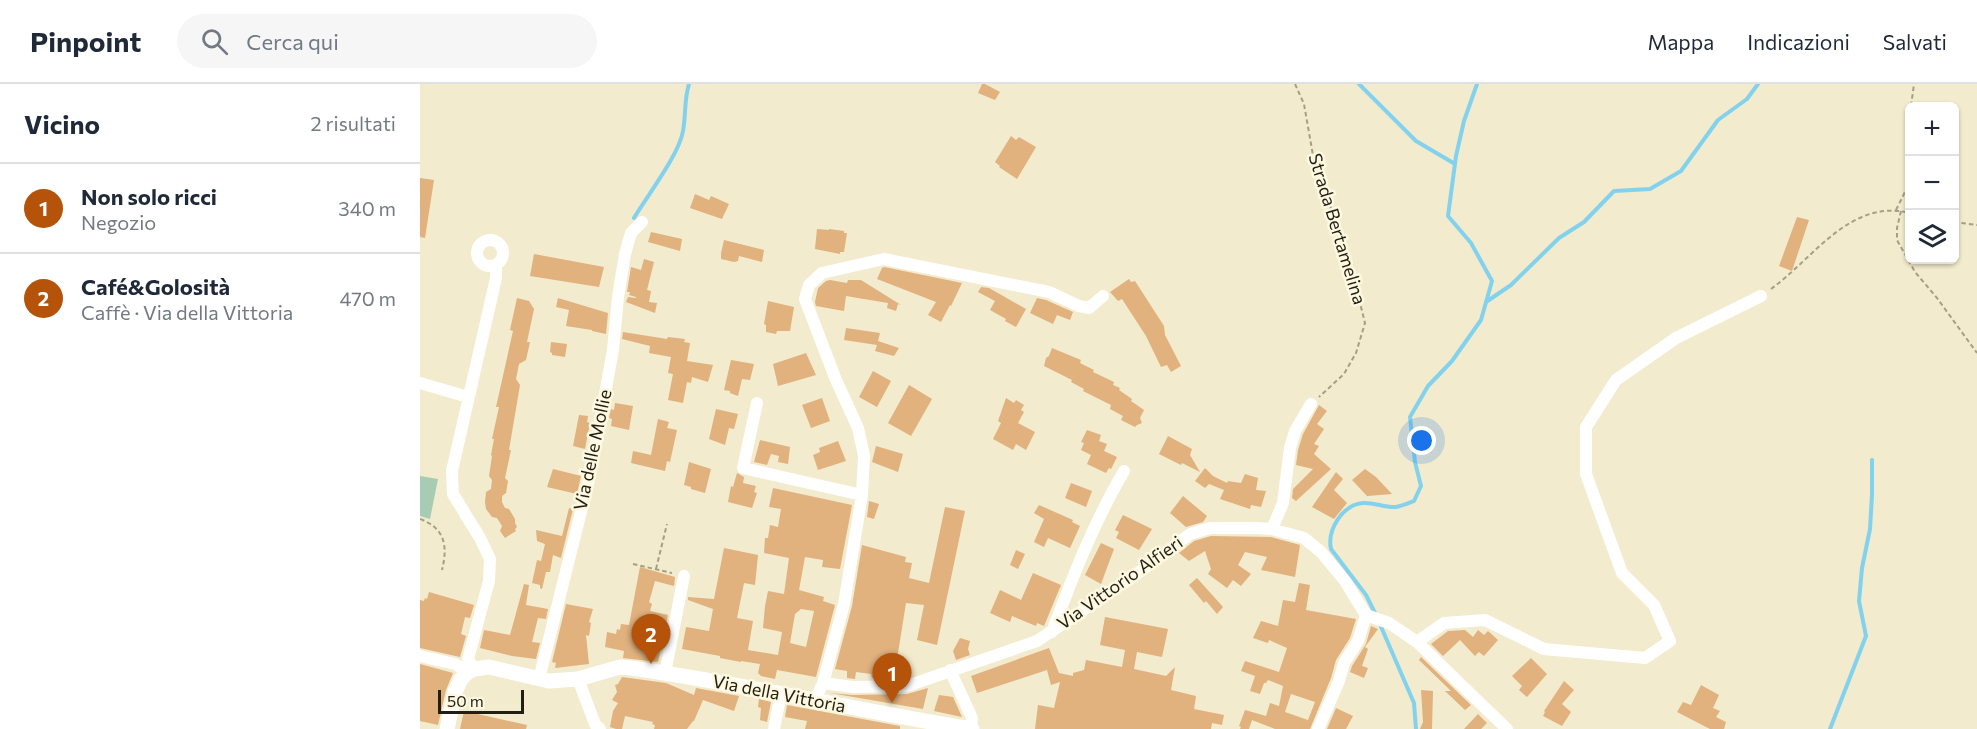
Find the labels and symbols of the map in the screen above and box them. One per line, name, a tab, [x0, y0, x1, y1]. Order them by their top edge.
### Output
street label: Strada Bertamelina	[1305, 151, 1371, 307]
street label: Via delle Mollie	[568, 387, 616, 512]
your location	[1407, 426, 1436, 455]
street label: Via Vittorio Alfieri	[1052, 531, 1186, 634]
pin: 2	[632, 614, 670, 664]
pin: 1	[872, 654, 912, 703]
street label: Via della Vittoria	[711, 669, 848, 717]
scale bar	[438, 687, 524, 714]

